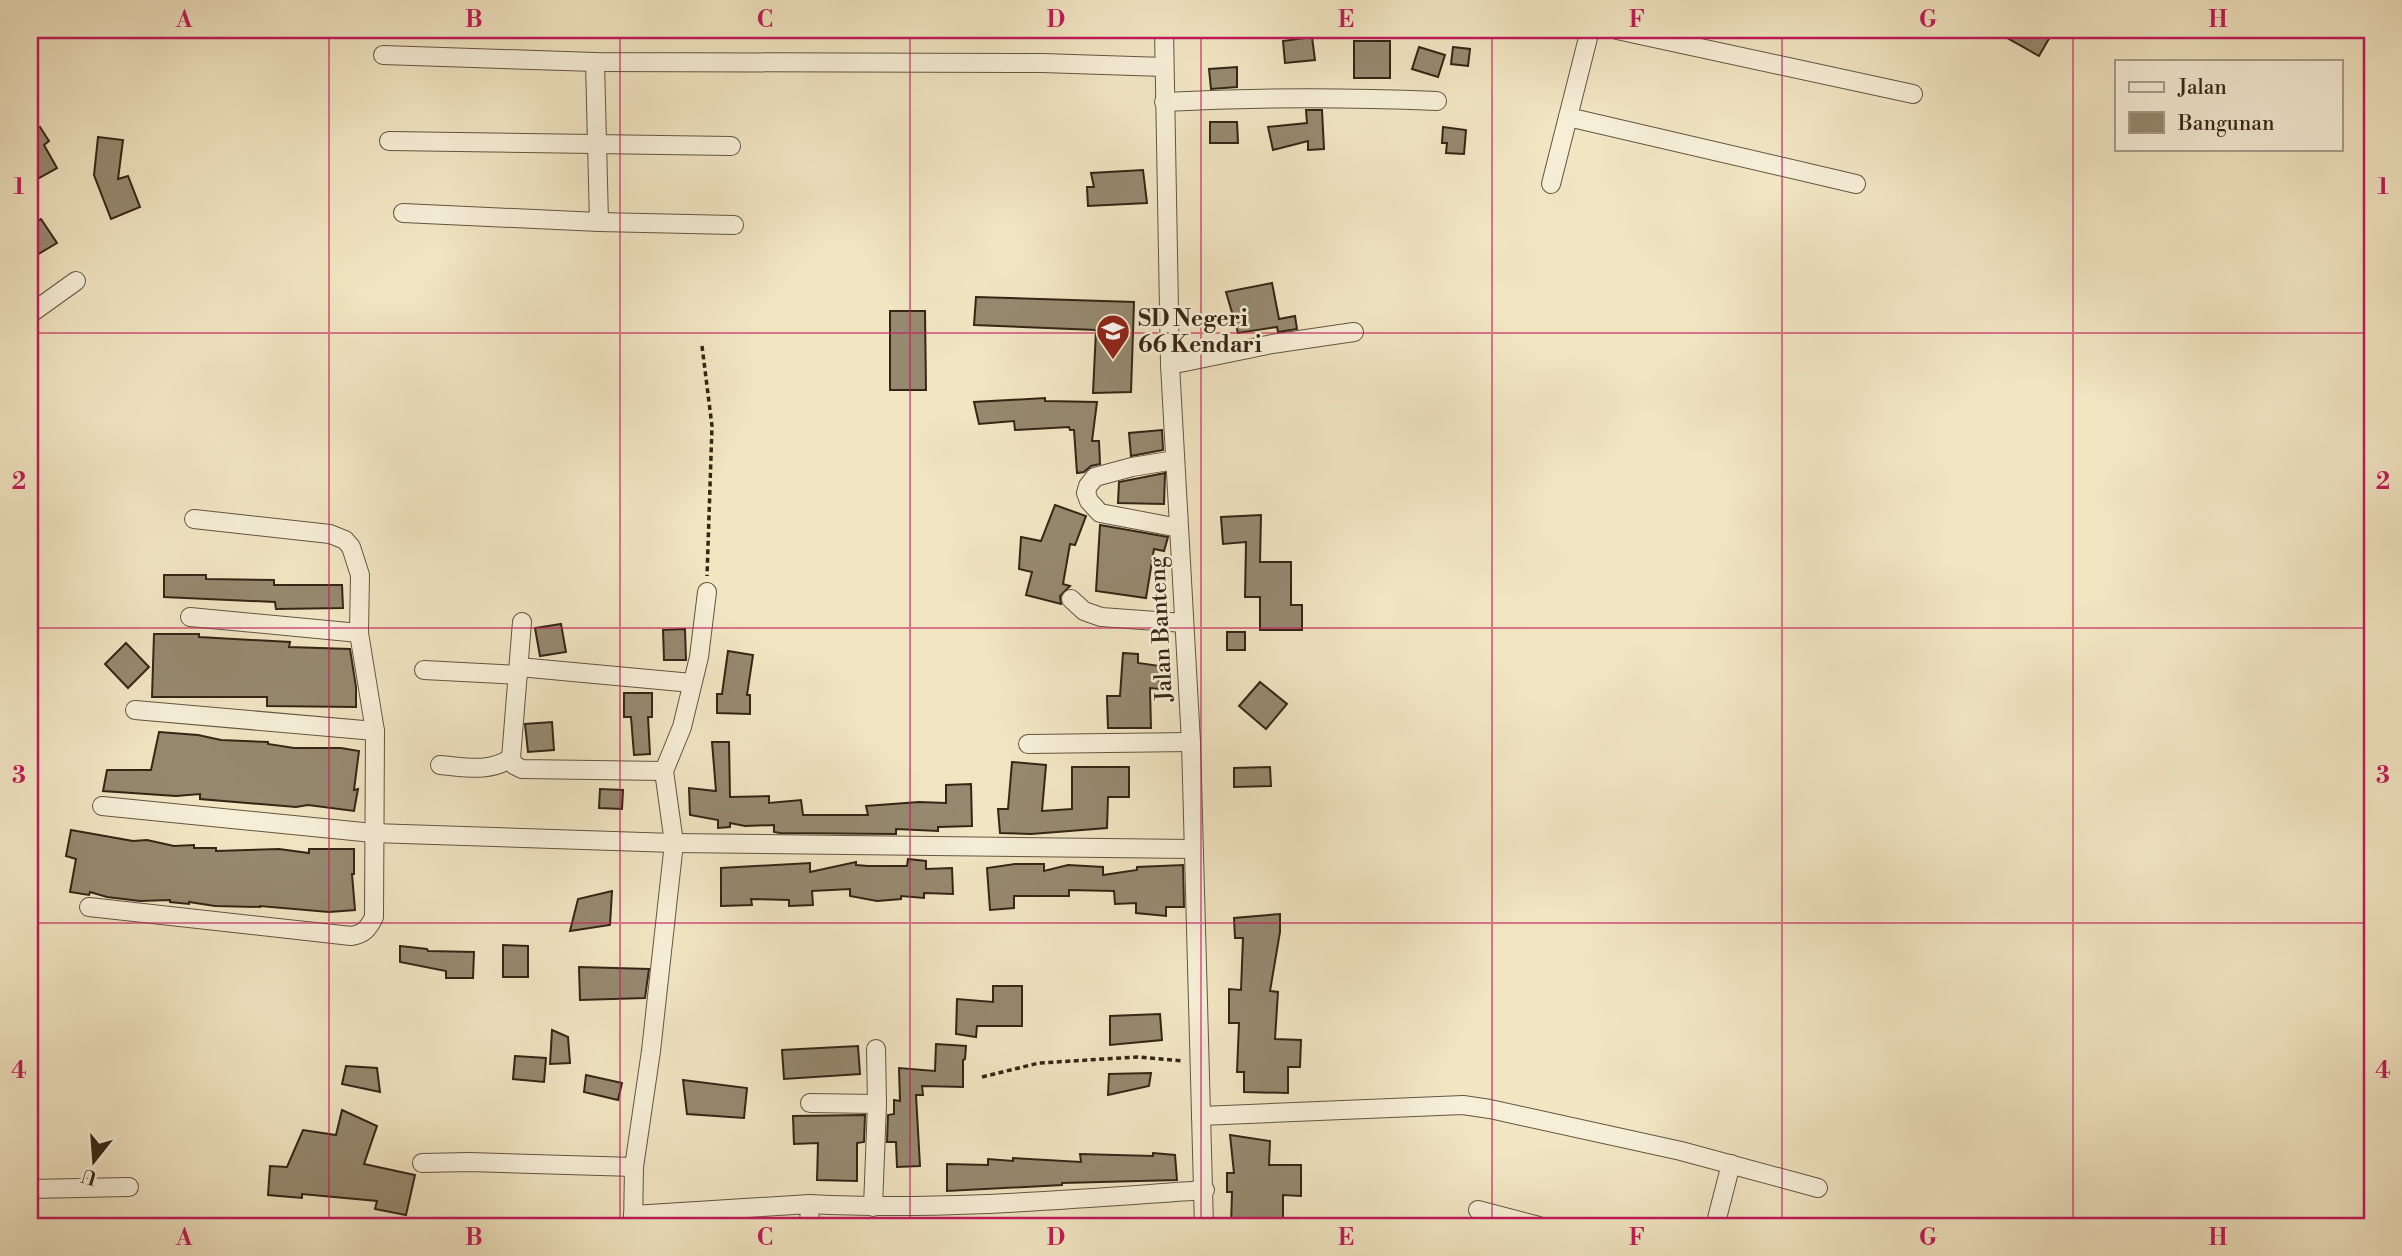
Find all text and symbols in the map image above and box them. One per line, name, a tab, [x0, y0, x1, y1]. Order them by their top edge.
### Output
text: A	[175, 6, 193, 34]
text: B	[465, 6, 483, 34]
text: C	[757, 6, 773, 34]
text: D	[1047, 6, 1065, 34]
text: E	[1338, 6, 1354, 34]
text: F	[1629, 6, 1645, 34]
text: G	[1919, 6, 1937, 34]
text: H	[2209, 6, 2228, 34]
legend	[2115, 60, 2342, 150]
text: Jalan	[2177, 75, 2227, 101]
text: Bangunan	[2177, 111, 2275, 137]
text: 1	[13, 173, 25, 201]
text: 1	[2377, 173, 2389, 201]
place label: SD Negeri 66 Kendari	[1138, 305, 1262, 359]
school or university icon: SD Negeri 66 Kendari	[1094, 312, 1132, 361]
text: 2	[12, 468, 26, 496]
text: 2	[2376, 468, 2390, 496]
street label: Jalan Banteng	[1143, 556, 1179, 703]
text: 3	[12, 762, 26, 790]
text: 3	[2376, 762, 2390, 790]
text: 4	[11, 1057, 27, 1085]
text: 4	[2375, 1057, 2391, 1085]
north arrow	[60, 1126, 130, 1196]
text: U	[79, 1163, 100, 1190]
text: A	[175, 1224, 193, 1252]
text: B	[465, 1224, 483, 1252]
text: C	[757, 1224, 773, 1252]
text: D	[1047, 1224, 1065, 1252]
text: E	[1338, 1224, 1354, 1252]
text: F	[1629, 1224, 1645, 1252]
text: G	[1919, 1224, 1937, 1252]
text: H	[2209, 1224, 2228, 1252]

